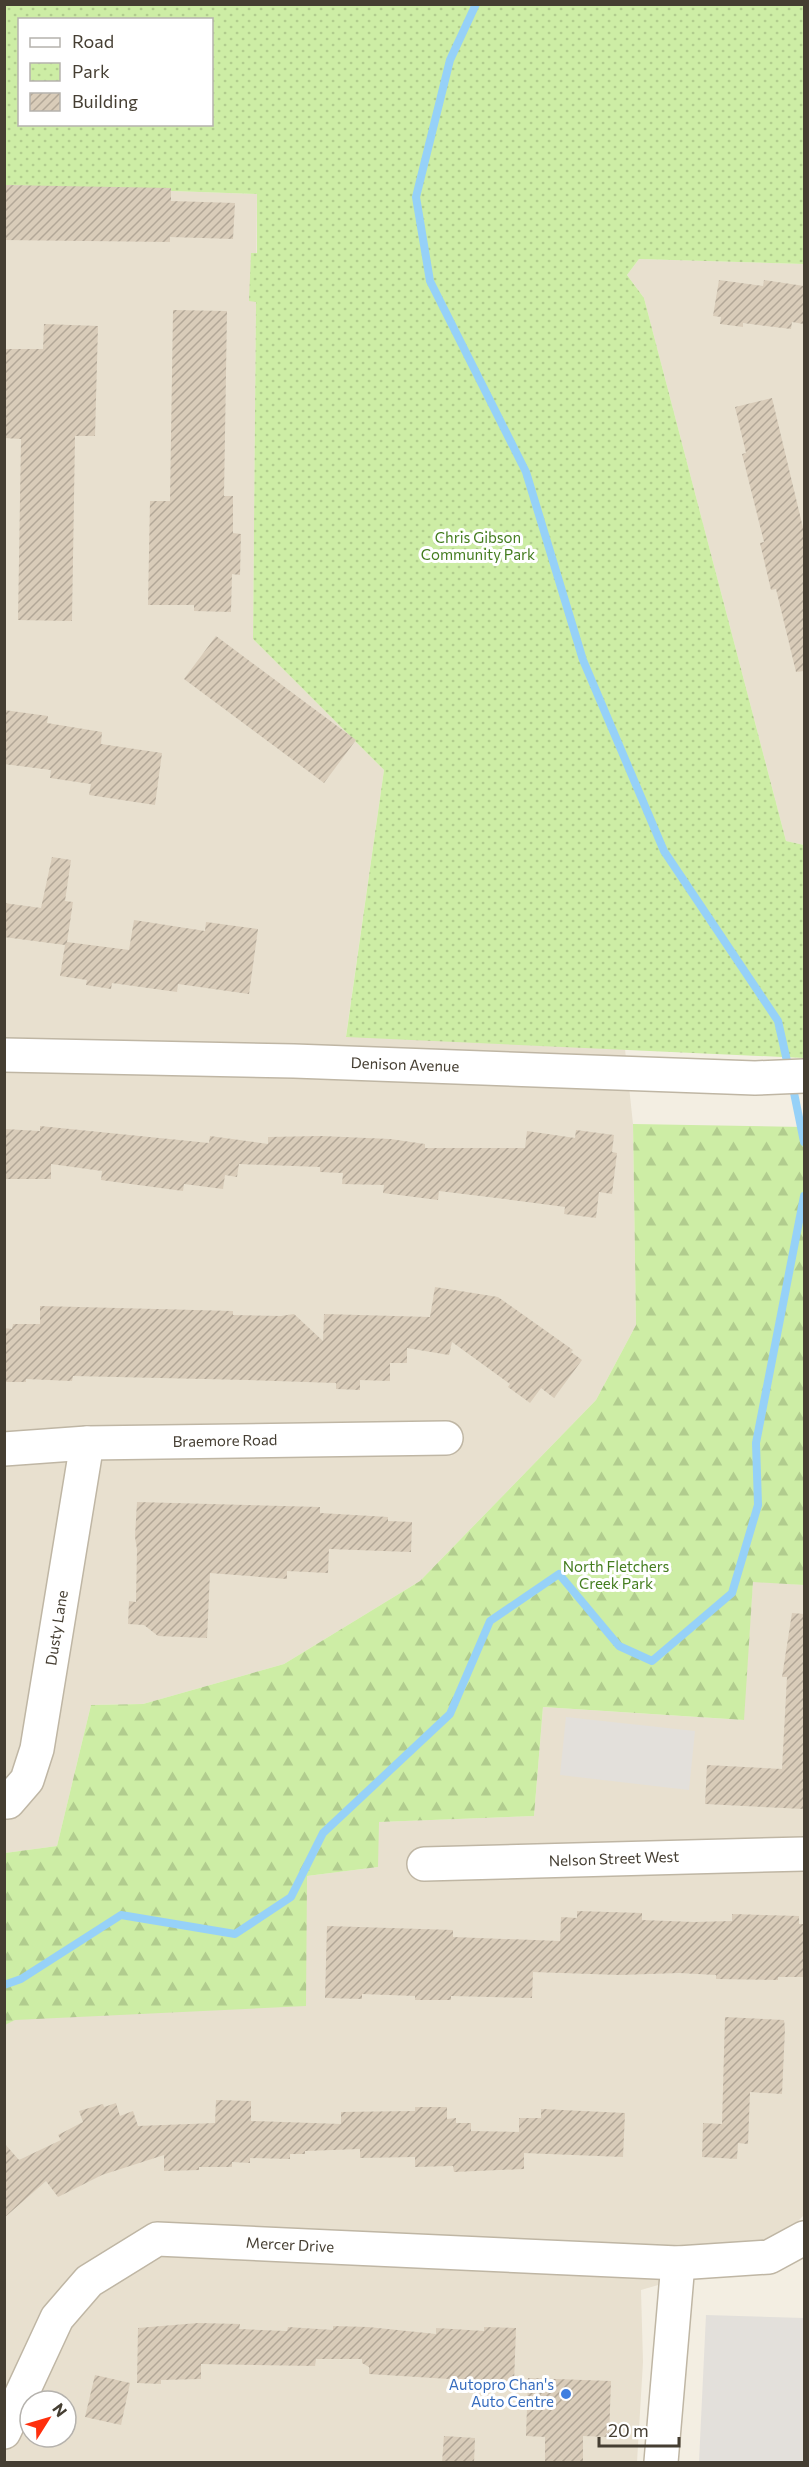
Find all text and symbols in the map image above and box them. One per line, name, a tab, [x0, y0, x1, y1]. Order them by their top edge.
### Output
legend	[18, 18, 213, 126]
text: Road	[72, 30, 114, 52]
text: Park	[72, 60, 110, 82]
text: Building	[72, 90, 138, 112]
park label: Chris Gibson Community Park	[421, 528, 535, 563]
street label: Denison Avenue	[350, 1053, 460, 1075]
street label: Braemore Road	[172, 1430, 278, 1450]
park label: North Fletchers Creek Park	[563, 1557, 669, 1592]
street label: Dusty Lane	[41, 1589, 71, 1667]
street label: Nelson Street West	[548, 1847, 680, 1869]
street label: Mercer Drive	[245, 2233, 335, 2255]
place label: Autopro Chan's Auto Centre	[449, 2375, 554, 2410]
marker: Autopro Chan's Auto Centre	[559, 2387, 573, 2401]
north arrow	[18, 2389, 78, 2449]
text: N	[49, 2399, 72, 2420]
scale bar	[599, 2410, 678, 2448]
text: 20 m	[608, 2419, 649, 2441]

